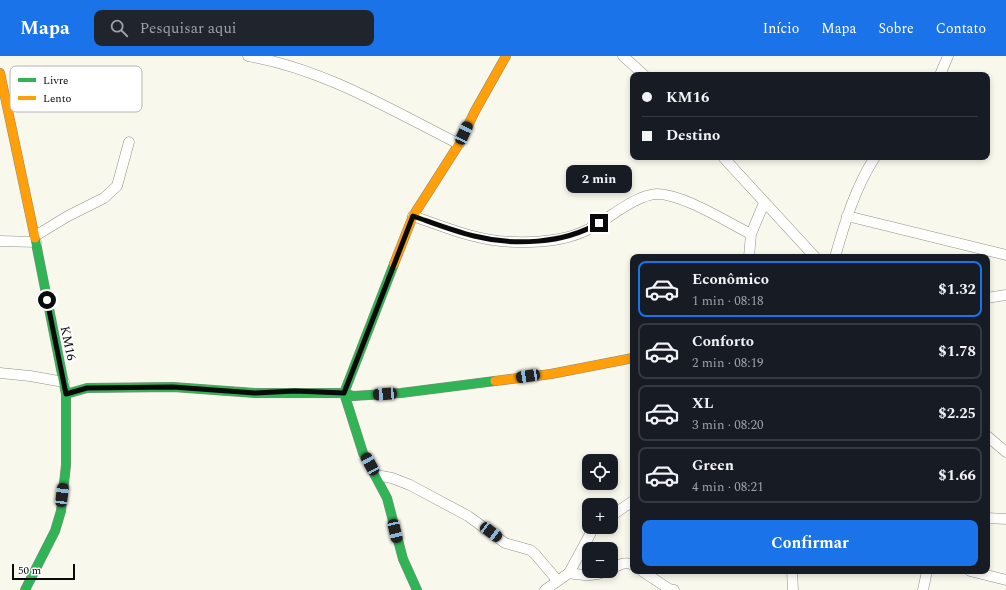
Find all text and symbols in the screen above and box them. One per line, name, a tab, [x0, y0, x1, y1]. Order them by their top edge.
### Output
search box	[94, 10, 374, 46]
text: Mapa	[20, 14, 70, 43]
icon: search	[108, 17, 130, 39]
text: Pesquisar aqui	[140, 17, 237, 40]
text: Início	[763, 18, 799, 39]
text: Mapa	[821, 18, 856, 39]
text: Sobre	[878, 18, 914, 39]
text: Contato	[936, 18, 986, 39]
legend	[10, 66, 142, 112]
text: Livre	[43, 72, 68, 89]
text: KM16	[666, 86, 709, 109]
text: Lento	[43, 90, 72, 107]
car	[453, 120, 475, 146]
text: Destino	[666, 124, 720, 147]
callout: 2 min	[566, 165, 632, 193]
text: 2 min	[582, 169, 616, 189]
route end	[590, 214, 608, 232]
text: Econômico	[692, 268, 769, 291]
icon: car	[644, 271, 680, 307]
text: $1.32	[938, 278, 976, 301]
route start	[38, 291, 56, 309]
text: 1 min · 08:18	[692, 291, 764, 311]
street label: KM16	[55, 324, 82, 363]
text: Conforto	[692, 330, 754, 353]
icon: car	[644, 333, 680, 369]
text: $1.78	[938, 340, 976, 363]
text: 2 min · 08:19	[692, 353, 764, 373]
car	[515, 368, 541, 384]
car	[373, 387, 397, 401]
text: XL	[692, 392, 713, 415]
icon: car	[644, 395, 680, 431]
text: $2.25	[938, 402, 976, 425]
text: 3 min · 08:20	[692, 415, 764, 435]
car	[359, 451, 381, 477]
map controls	[582, 454, 618, 578]
button: locate	[582, 454, 618, 490]
text: Green	[692, 454, 734, 477]
icon: car	[644, 457, 680, 493]
text: $1.66	[938, 464, 976, 487]
text: 4 min · 08:21	[692, 477, 764, 497]
car	[55, 482, 69, 508]
button: +	[582, 498, 618, 534]
car	[386, 518, 404, 544]
car	[478, 520, 504, 544]
button: Confirmar	[642, 520, 978, 566]
button: −	[582, 542, 618, 578]
scale bar	[12, 562, 75, 581]
text: 50 m	[18, 562, 41, 579]

